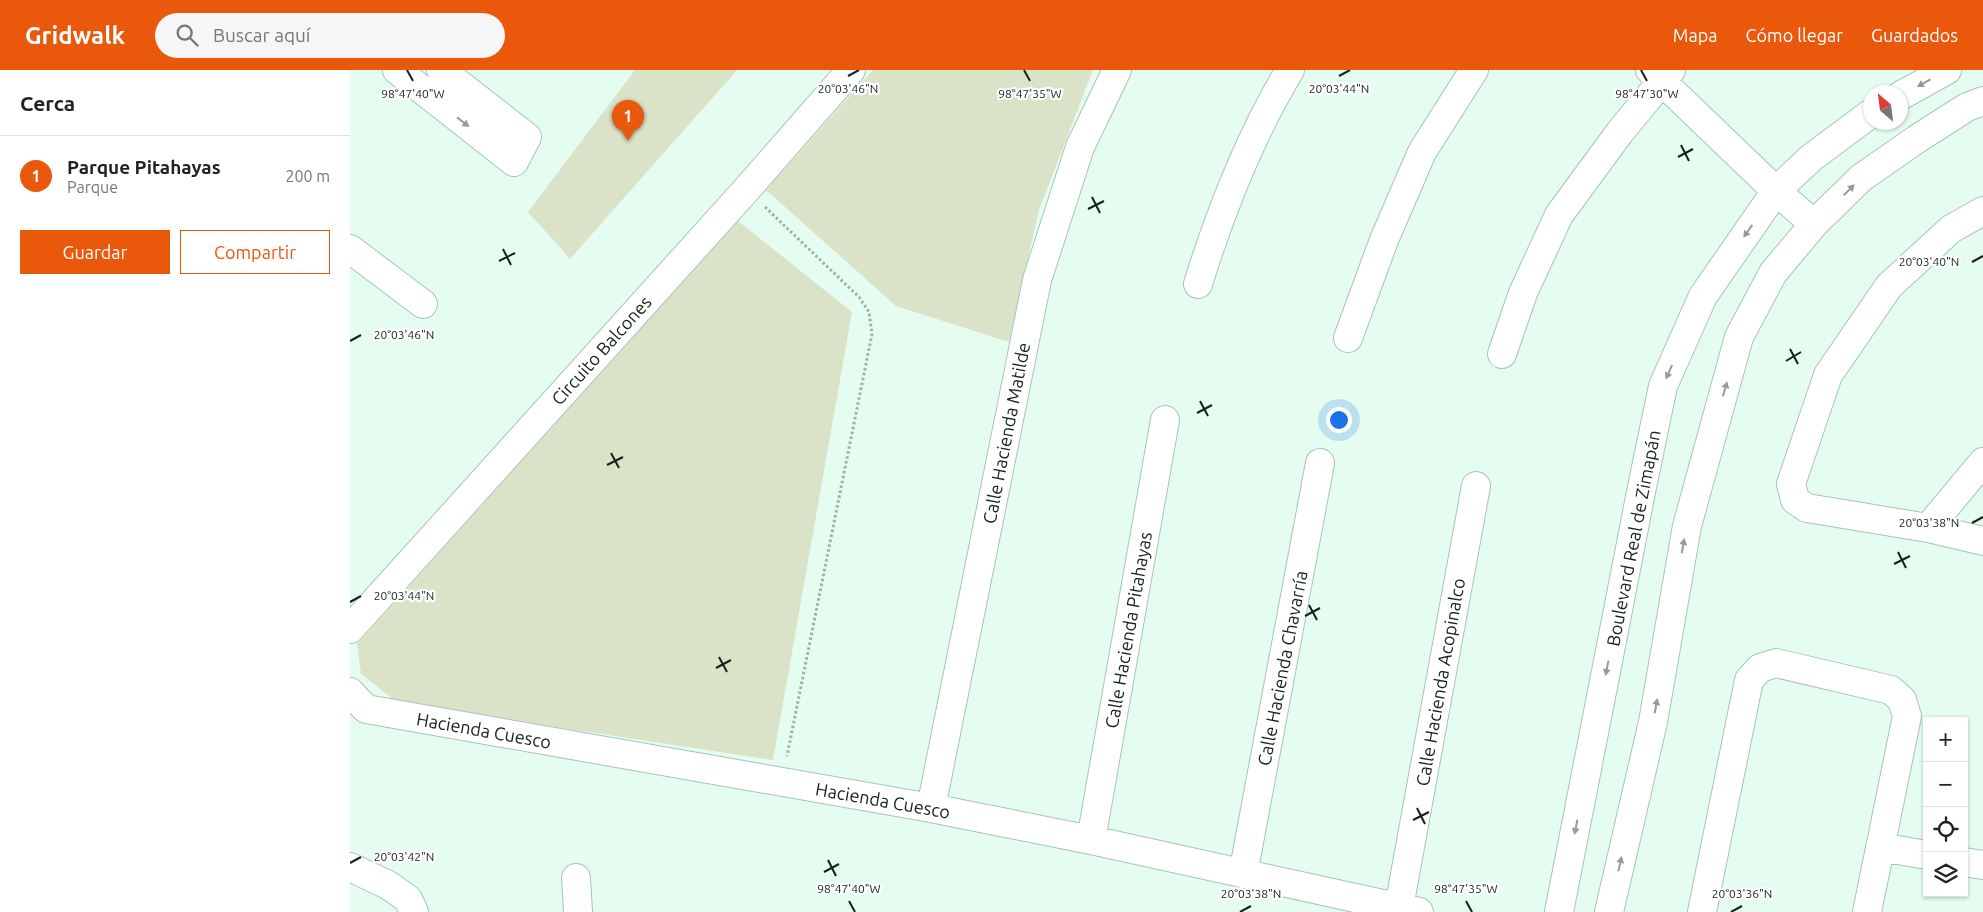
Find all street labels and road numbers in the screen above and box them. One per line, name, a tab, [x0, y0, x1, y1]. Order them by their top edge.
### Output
street label: Circuito Balcones	[547, 291, 655, 408]
street label: Calle Hacienda Matilde	[979, 341, 1033, 525]
street label: Boulevard Real de Zimapán	[1602, 428, 1664, 648]
street label: Calle Hacienda Pitahayas	[1101, 530, 1155, 730]
street label: Calle Hacienda Chavarría	[1253, 569, 1311, 767]
street label: Calle Hacienda Acopinalco	[1412, 576, 1468, 788]
street label: Hacienda Cuesco	[415, 708, 553, 752]
street label: Hacienda Cuesco	[814, 778, 952, 822]

